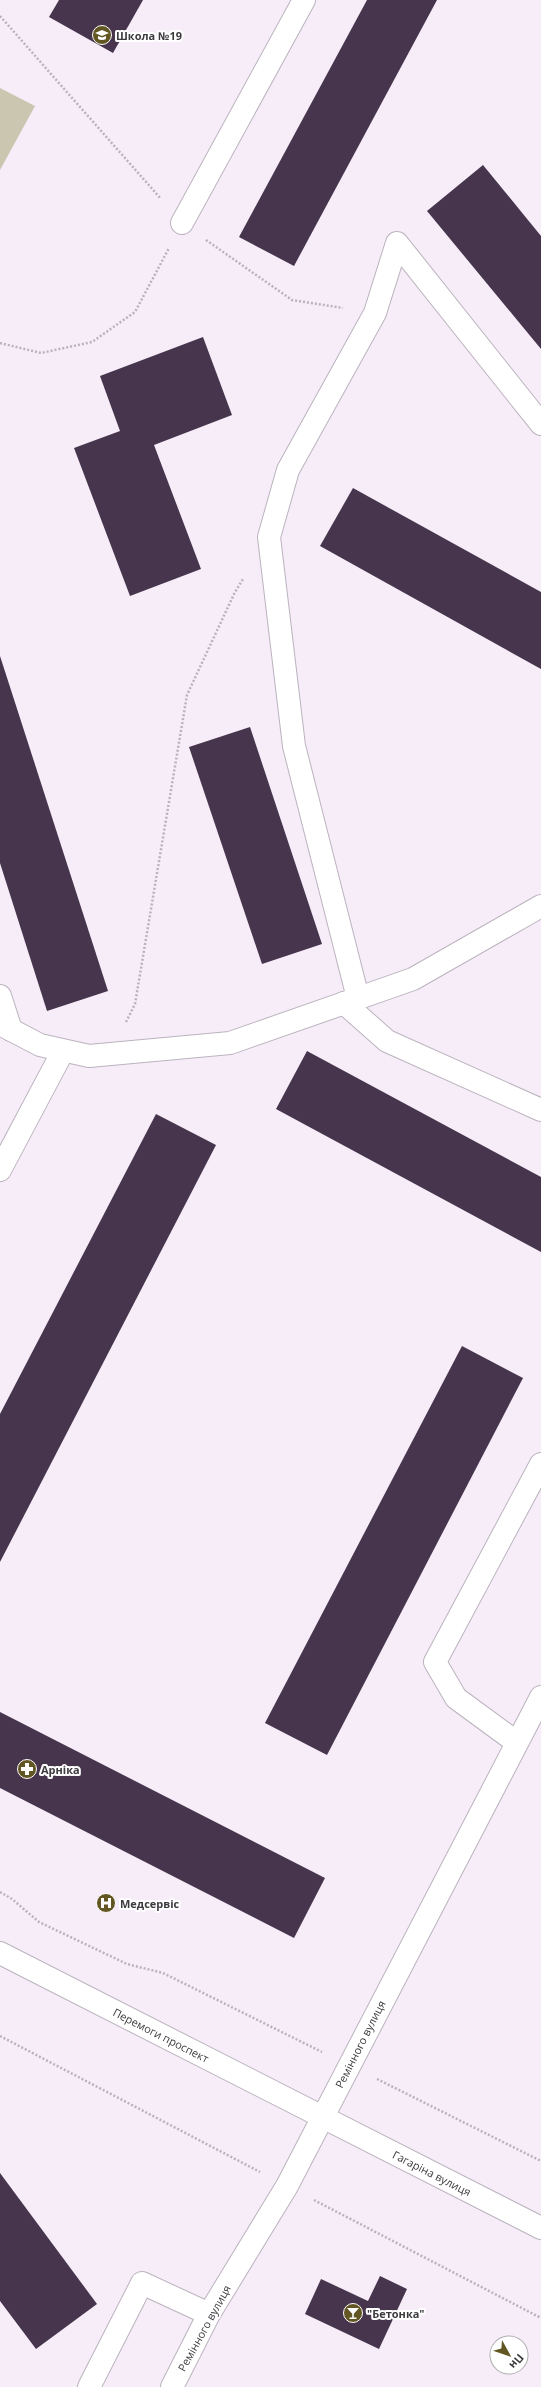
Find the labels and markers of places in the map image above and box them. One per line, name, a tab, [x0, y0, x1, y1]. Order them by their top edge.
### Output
school or university icon: Школа №19	[91, 24, 113, 46]
place label: Школа №19	[116, 28, 182, 43]
pharmacy icon: Арніка	[16, 1758, 38, 1780]
place label: Арніка	[41, 1762, 80, 1777]
hospital icon: Медсервіс	[95, 1892, 117, 1914]
place label: Медсервіс	[120, 1896, 180, 1911]
bar icon: "Бетонка"	[342, 2302, 364, 2324]
place label: "Бетонка"	[367, 2306, 425, 2321]

